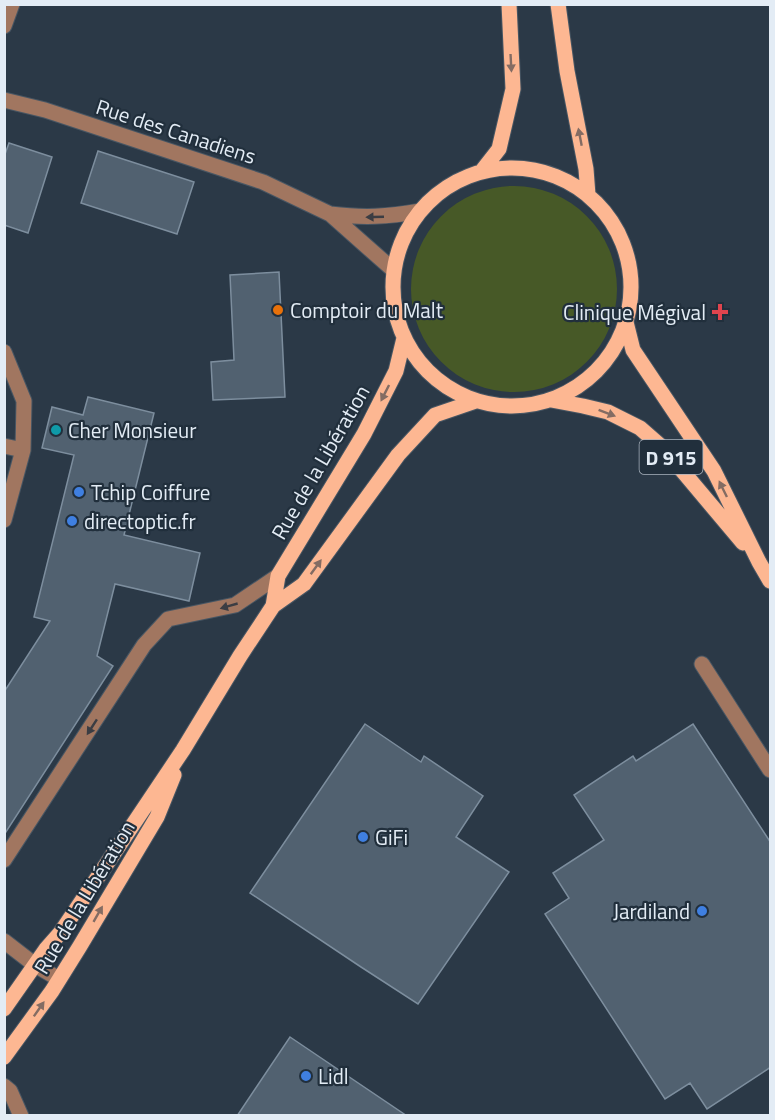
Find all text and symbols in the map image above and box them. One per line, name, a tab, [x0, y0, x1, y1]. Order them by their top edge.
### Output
one-way arrow	[507, 53, 516, 72]
street label: Rue des Canadiens	[92, 90, 260, 172]
one-way arrow	[575, 128, 584, 147]
one-way arrow	[366, 212, 385, 221]
place label: Comptoir du Malt	[290, 294, 444, 326]
place label: Clinique Mégival	[563, 296, 706, 328]
marker: Comptoir du Malt	[271, 303, 285, 317]
marker: Clinique Mégival	[711, 303, 729, 321]
street label: Rue de la Libération	[263, 379, 377, 545]
one-way arrow	[380, 384, 390, 401]
one-way arrow	[599, 408, 617, 418]
place label: Cher Monsieur	[68, 414, 196, 446]
marker: Cher Monsieur	[49, 423, 63, 437]
road number: D 915	[640, 440, 702, 474]
place label: Tchip Coiffure	[91, 476, 210, 508]
one-way arrow	[718, 480, 727, 497]
marker: Tchip Coiffure	[72, 485, 86, 499]
place label: directoptic.fr	[84, 505, 196, 537]
marker: directoptic.fr	[65, 514, 79, 528]
one-way arrow	[310, 560, 322, 576]
one-way arrow	[220, 602, 238, 611]
one-way arrow	[87, 719, 98, 735]
street label: Rue de la Libération	[25, 814, 143, 980]
place label: GiFi	[375, 821, 408, 853]
marker: GiFi	[356, 830, 370, 844]
place label: Jardiland	[613, 895, 690, 927]
marker: Jardiland	[695, 904, 709, 918]
one-way arrow	[93, 906, 104, 922]
one-way arrow	[33, 1001, 45, 1017]
place label: Lidl	[318, 1060, 349, 1092]
marker: Lidl	[299, 1069, 313, 1083]

